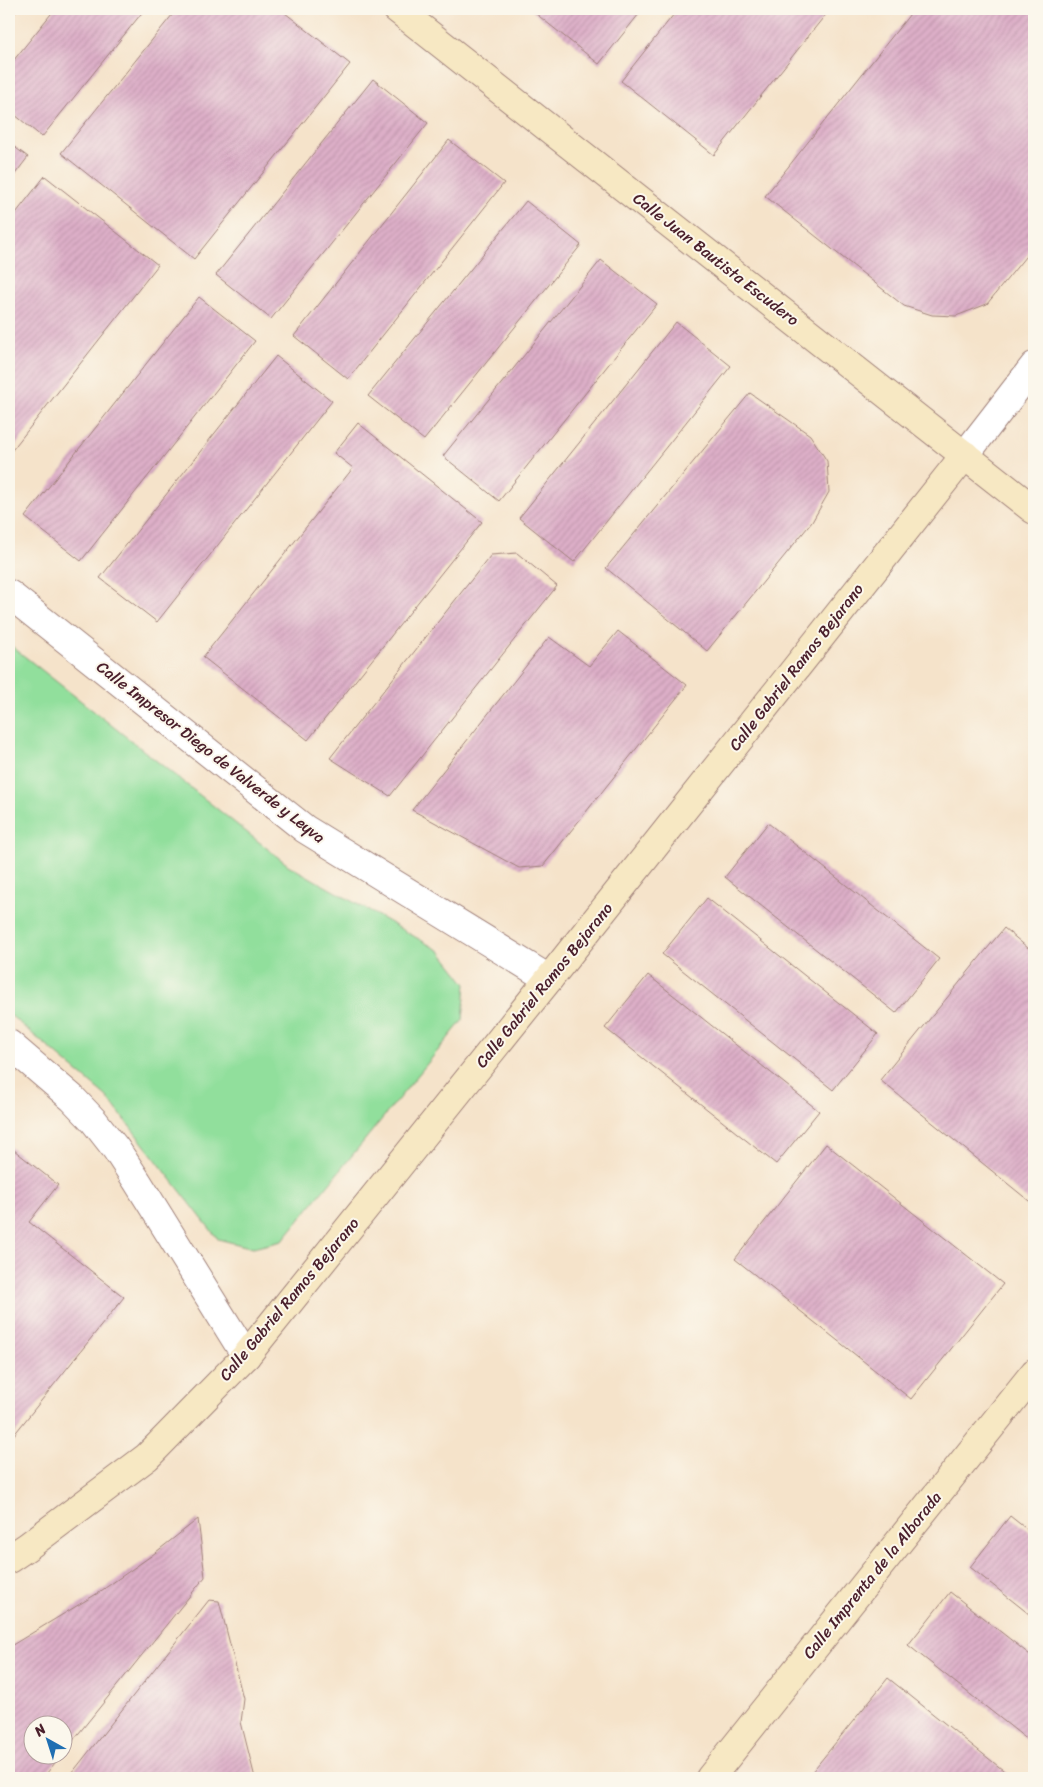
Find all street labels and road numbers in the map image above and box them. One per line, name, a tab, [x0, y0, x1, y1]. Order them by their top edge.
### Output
street label: Calle Juan Bautista Escudero	[626, 184, 806, 334]
street label: Calle Gabriel Ramos Bejarano	[721, 577, 871, 757]
street label: Calle Impresor Diego de Valverde y Leyva	[90, 653, 332, 851]
street label: Calle Gabriel Ramos Bejarano	[468, 896, 620, 1074]
street label: Calle Gabriel Ramos Bejarano	[211, 1210, 367, 1388]
street label: Calle Imprenta de la Alborada	[795, 1485, 949, 1665]

